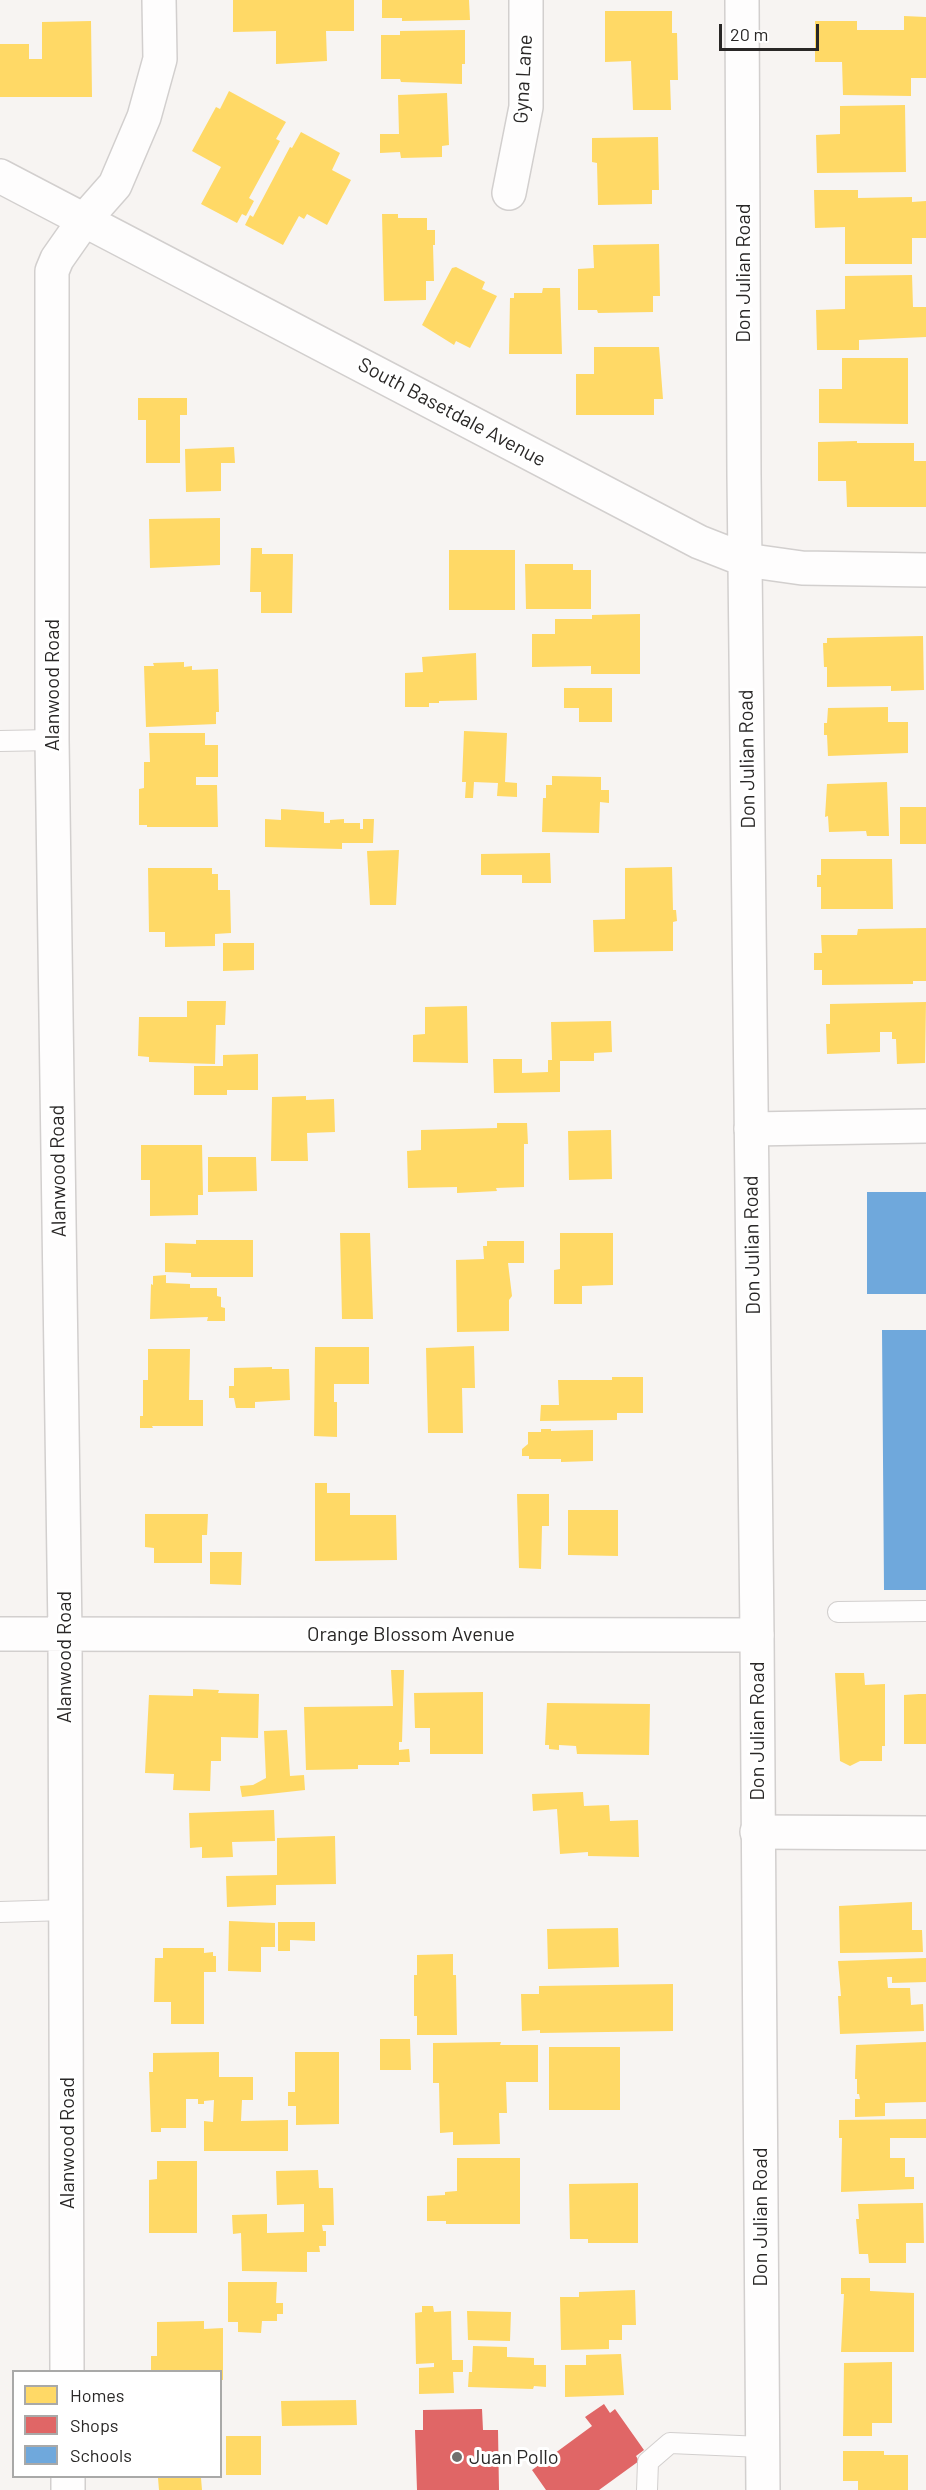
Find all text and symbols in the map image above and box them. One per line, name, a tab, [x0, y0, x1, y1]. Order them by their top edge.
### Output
scale bar	[722, 12, 822, 50]
text: 20 m	[730, 23, 768, 45]
street label: Gyna Lane	[509, 34, 537, 124]
street label: Don Julian Road	[731, 203, 755, 343]
street label: South Basetdale Avenue	[354, 352, 550, 472]
street label: Alanwood Road	[40, 619, 64, 751]
street label: Don Julian Road	[734, 689, 760, 829]
street label: Alanwood Road	[45, 1105, 71, 1237]
street label: Don Julian Road	[739, 1175, 765, 1315]
street label: Alanwood Road	[52, 1591, 76, 1723]
street label: Orange Blossom Avenue	[307, 1622, 515, 1646]
street label: Don Julian Road	[745, 1661, 769, 1801]
street label: Alanwood Road	[55, 2077, 79, 2209]
street label: Don Julian Road	[748, 2147, 772, 2287]
legend	[12, 2370, 222, 2478]
text: Homes	[70, 2384, 124, 2406]
text: Shops	[70, 2414, 119, 2436]
text: Schools	[70, 2444, 132, 2466]
place label: Juan Pollo	[469, 2445, 559, 2469]
marker: Juan Pollo	[450, 2450, 464, 2464]

